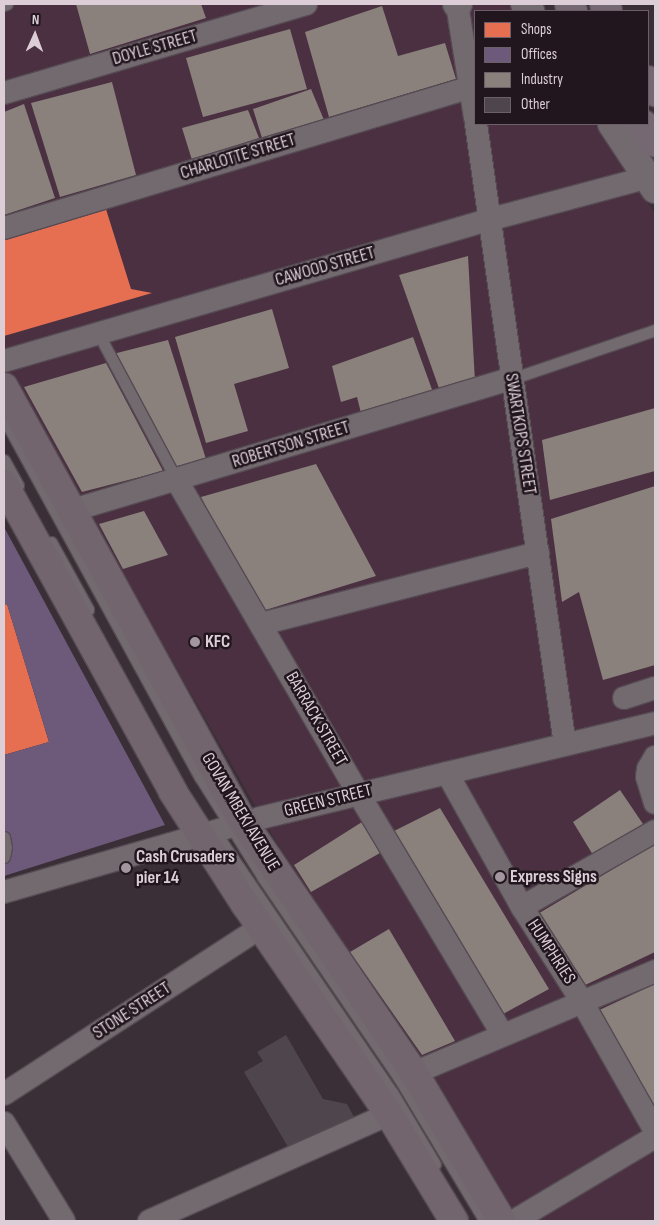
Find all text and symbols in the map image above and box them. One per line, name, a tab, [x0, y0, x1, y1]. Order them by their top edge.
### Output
north arrow	[10, 10, 60, 60]
legend	[474, 10, 649, 125]
text: N	[31, 11, 40, 28]
text: Shops	[521, 20, 552, 39]
street label: DOYLE STREET	[110, 26, 200, 70]
text: Offices	[521, 45, 557, 64]
text: Industry	[521, 70, 563, 89]
text: Other	[521, 95, 550, 114]
street label: CHARLOTTE STREET	[178, 129, 298, 185]
street label: CAWOOD STREET	[273, 242, 377, 292]
street label: SWARTKOPS STREET	[500, 372, 540, 496]
street label: ROBERTSON STREET	[230, 417, 352, 473]
place label: KFC	[205, 631, 230, 653]
marker: KFC	[189, 636, 201, 648]
street label: BARRACK STREET	[280, 668, 352, 770]
street label: GOVAN MBEKI AVENUE	[196, 749, 284, 875]
street label: GREEN STREET	[282, 780, 374, 822]
place label: Cash Crusaders pier 14	[136, 847, 235, 890]
marker: Cash Crusaders pier 14	[120, 862, 132, 874]
place label: Express Signs	[510, 866, 597, 888]
marker: Express Signs	[494, 871, 506, 883]
street label: HUMPHRIES	[522, 916, 580, 988]
street label: STONE STREET	[89, 978, 175, 1044]

